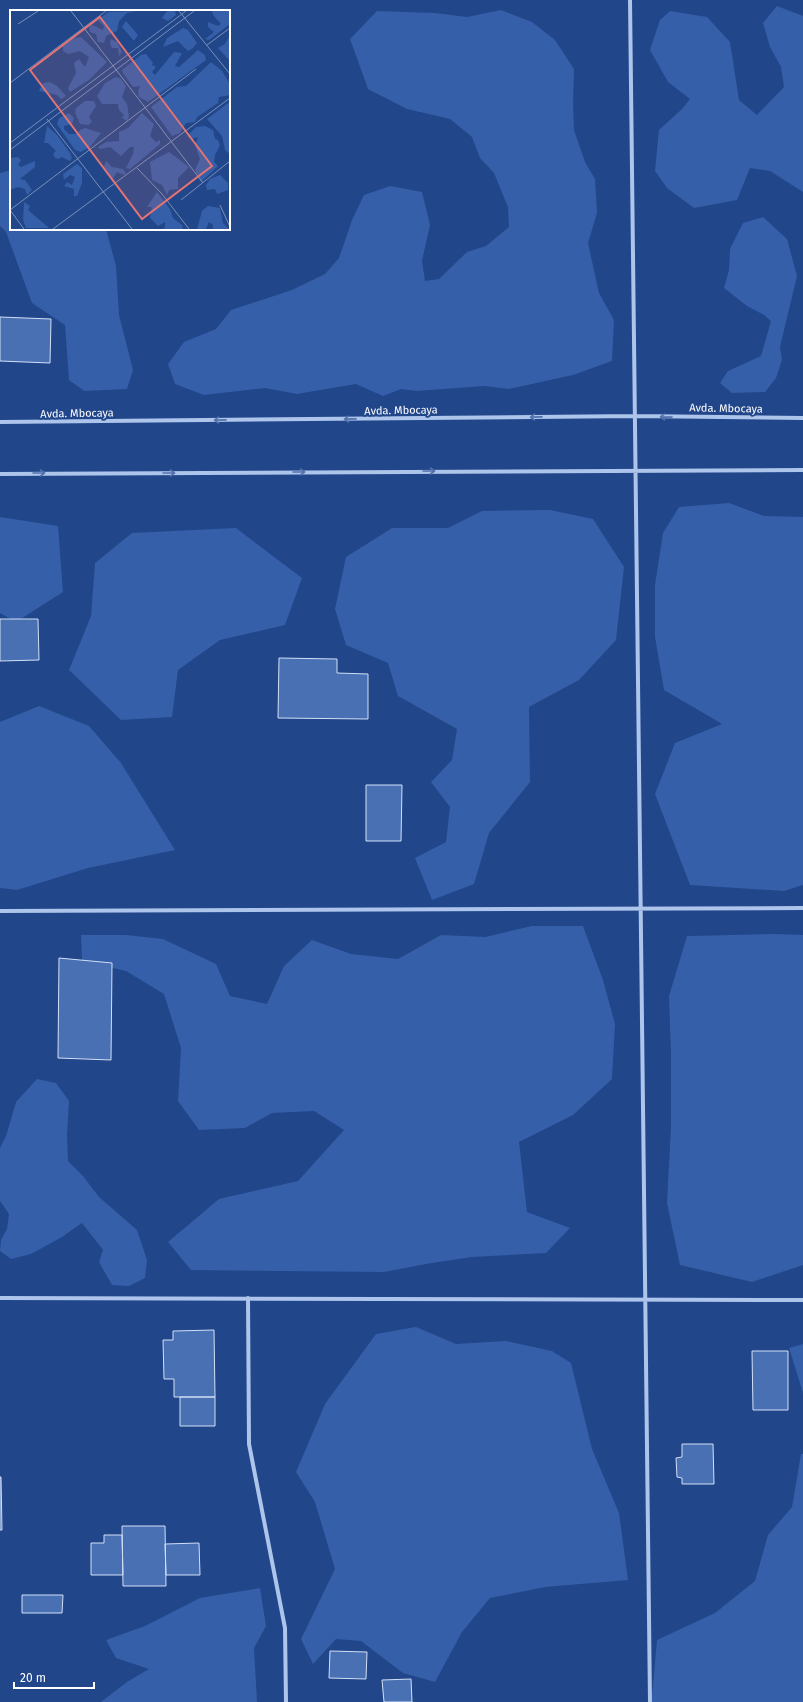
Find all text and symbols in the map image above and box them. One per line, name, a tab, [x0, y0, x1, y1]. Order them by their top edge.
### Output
inset map	[10, 10, 230, 230]
street label: Avda. Mbocaya	[689, 401, 763, 416]
street label: Avda. Mbocaya	[364, 403, 438, 418]
street label: Avda. Mbocaya	[40, 406, 114, 421]
one-way arrow	[530, 413, 543, 421]
one-way arrow	[660, 413, 673, 421]
one-way arrow	[344, 415, 357, 423]
one-way arrow	[214, 416, 227, 424]
one-way arrow	[422, 467, 435, 475]
one-way arrow	[292, 468, 305, 476]
one-way arrow	[32, 469, 45, 477]
one-way arrow	[162, 469, 175, 477]
scale bar	[14, 1664, 94, 1690]
text: 20 m	[20, 1671, 46, 1685]

